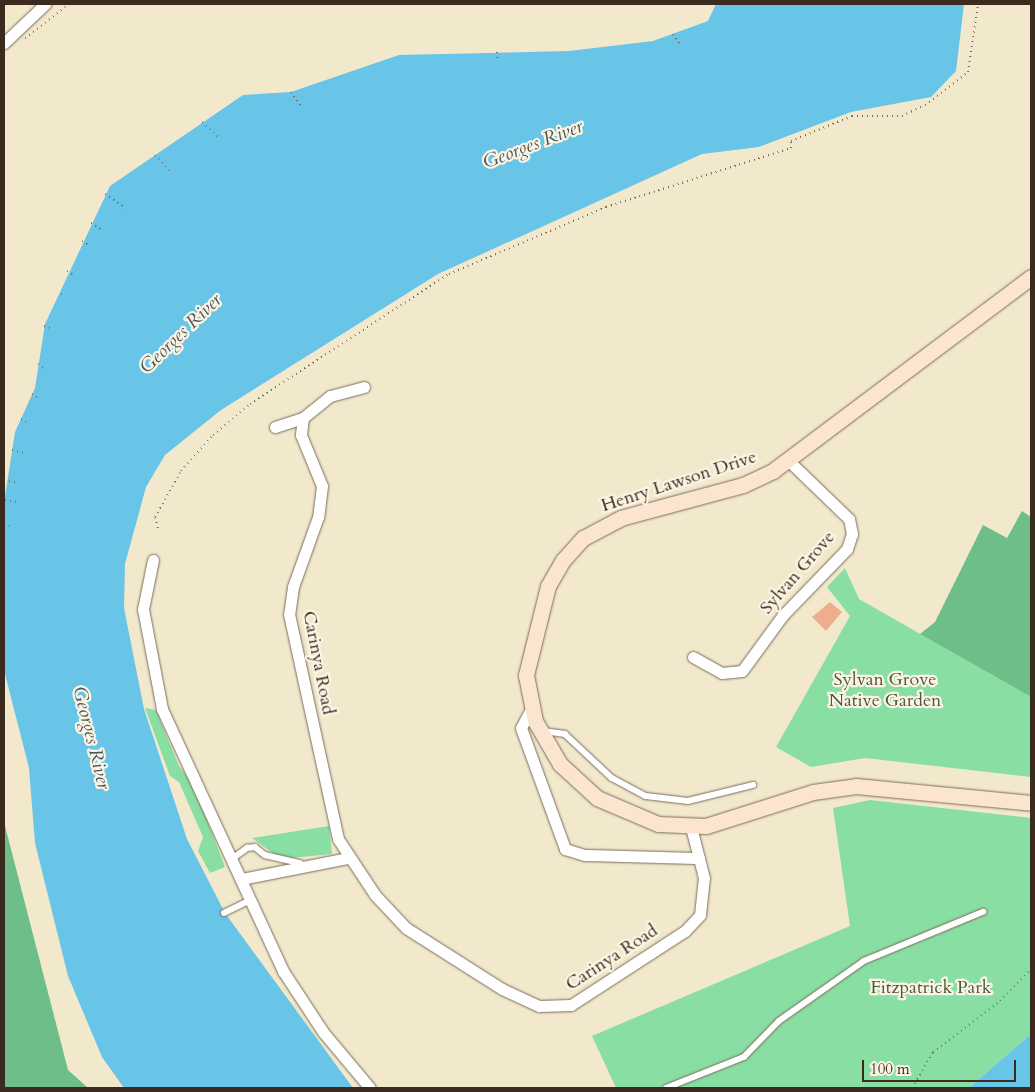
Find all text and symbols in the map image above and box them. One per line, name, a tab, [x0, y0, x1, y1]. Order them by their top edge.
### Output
water label: Georges River	[480, 115, 586, 175]
water label: Georges River	[135, 289, 227, 379]
street label: Henry Lawson Drive	[599, 447, 759, 517]
street label: Sylvan Grove	[756, 527, 840, 619]
street label: Carinya Road	[297, 609, 339, 717]
park label: Sylvan Grove Native Garden	[829, 670, 941, 712]
water label: Georges River	[67, 684, 115, 792]
street label: Carinya Road	[562, 920, 662, 996]
park label: Fitzpatrick Park	[870, 977, 992, 999]
scale bar	[865, 1050, 1019, 1082]
text: 100 m	[870, 1059, 910, 1079]

